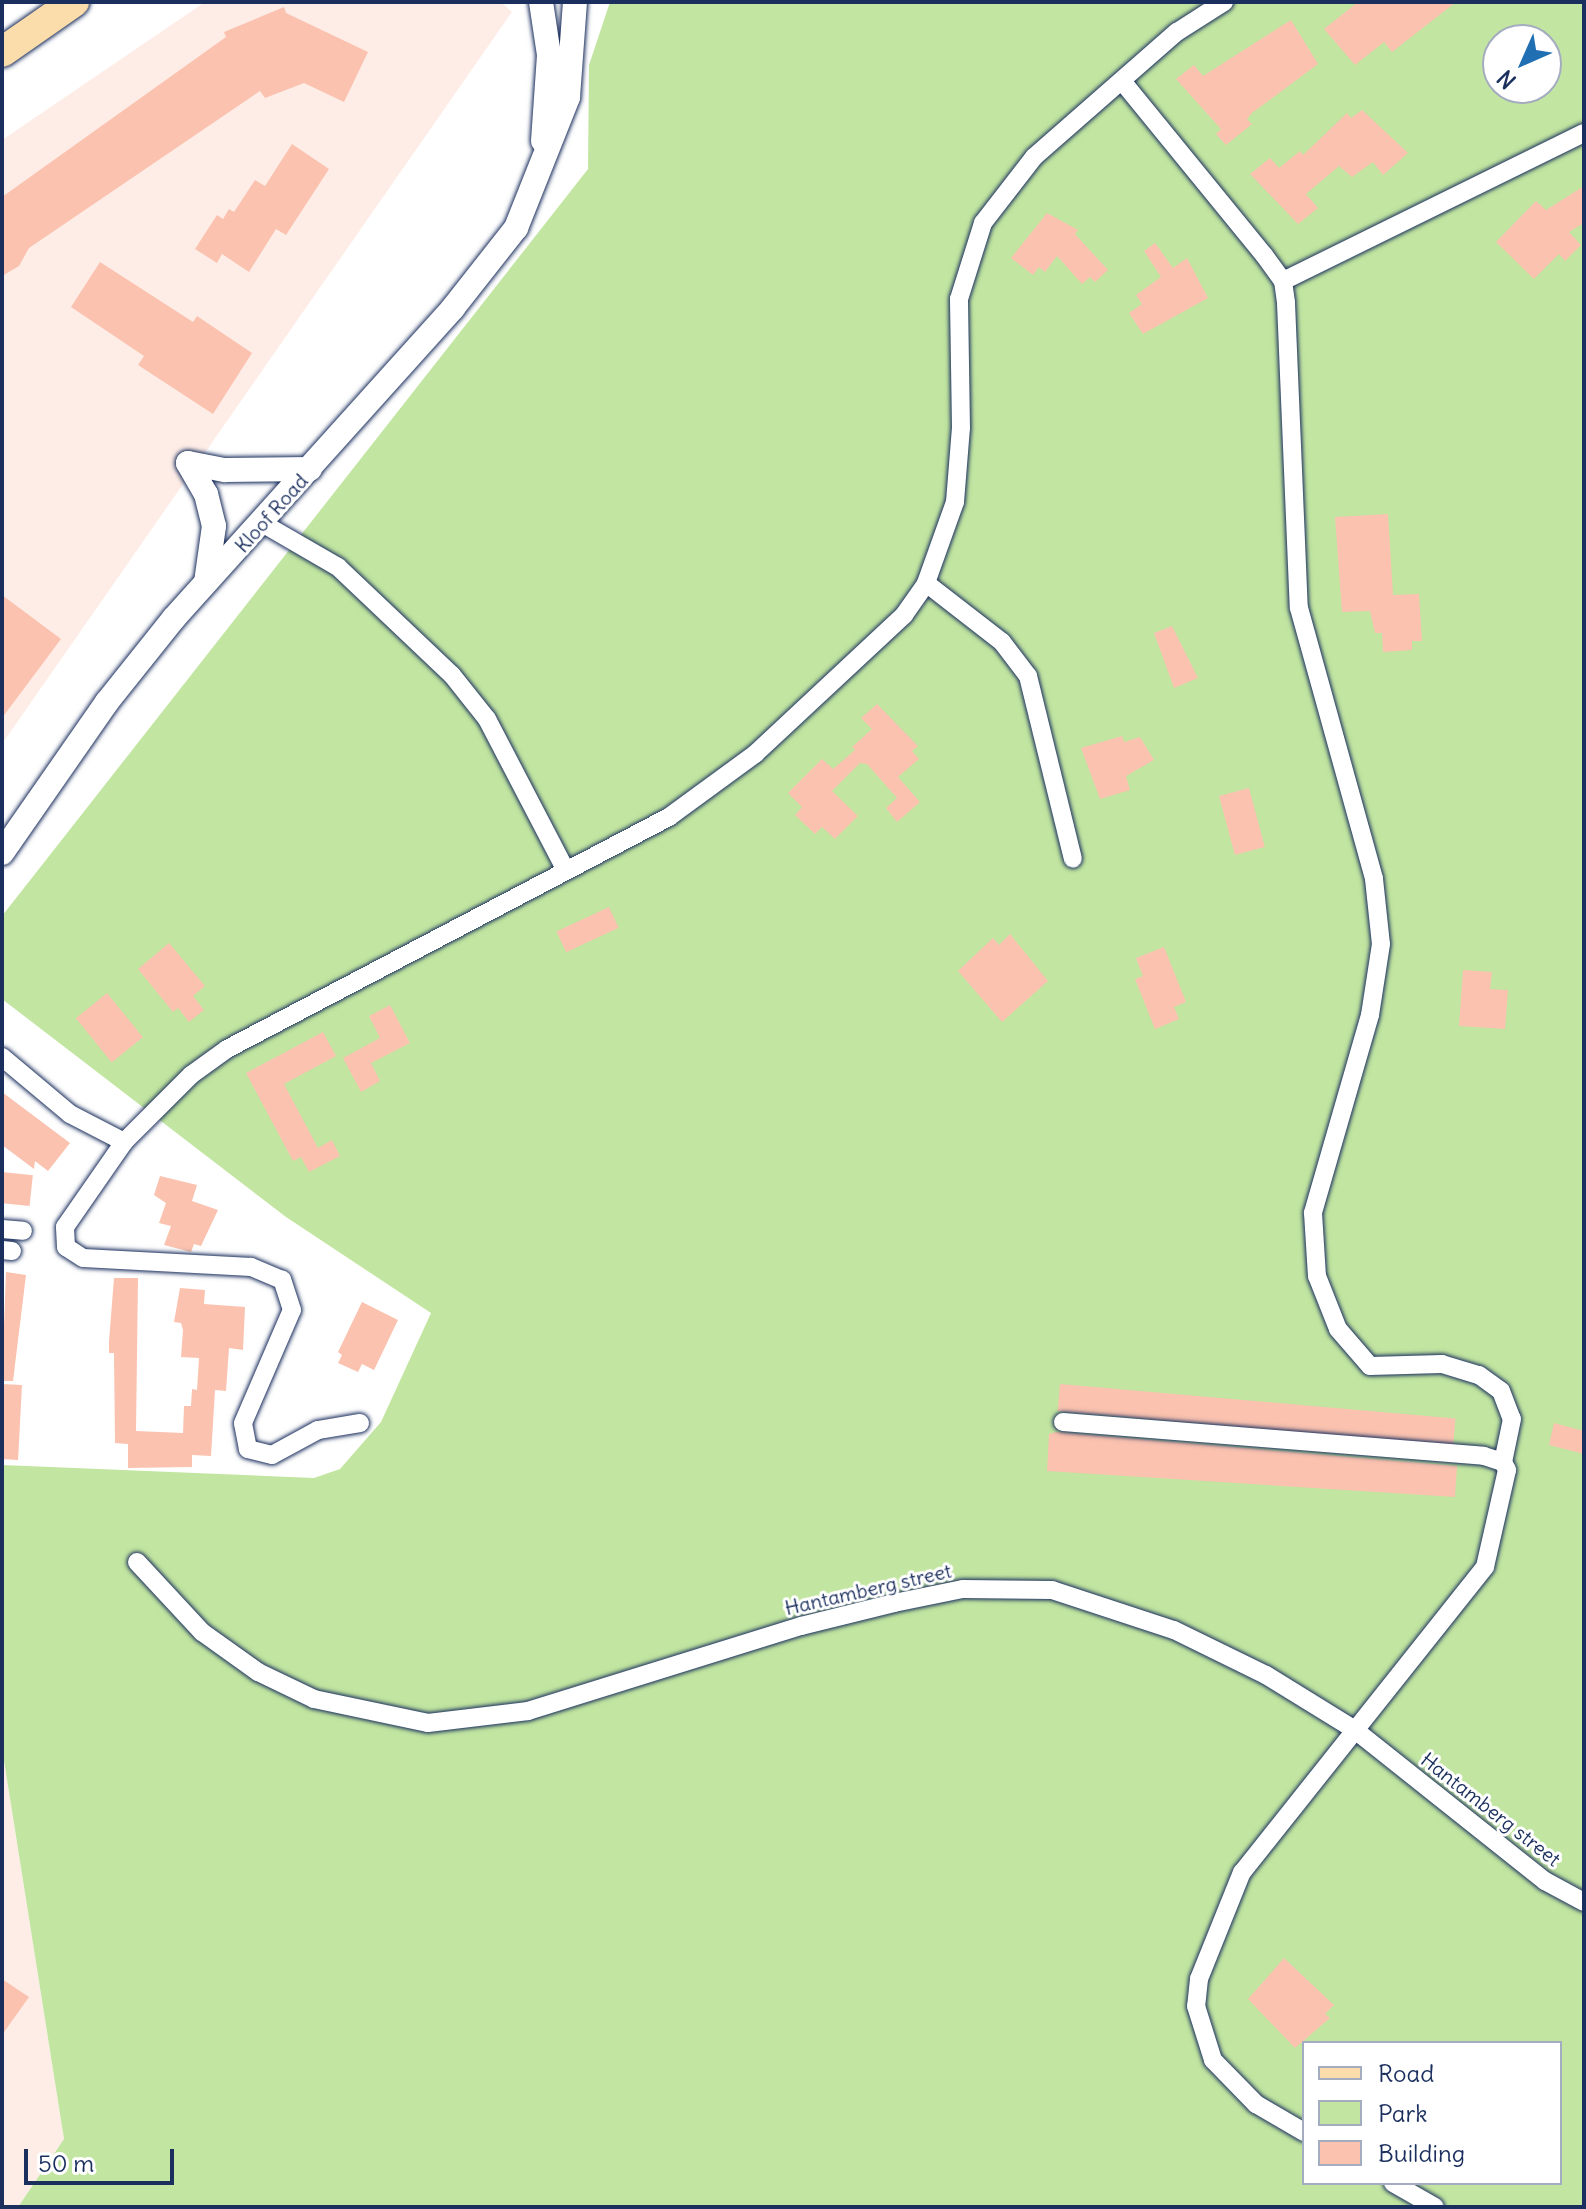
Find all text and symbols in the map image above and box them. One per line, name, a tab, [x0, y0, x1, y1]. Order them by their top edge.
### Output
north arrow	[1482, 24, 1562, 104]
text: N	[1491, 64, 1522, 95]
street label: Kloof Road	[229, 469, 313, 557]
street label: Hantamberg street	[782, 1558, 954, 1620]
street label: Hantamberg street	[1417, 1747, 1565, 1871]
legend	[1302, 2041, 1562, 2185]
text: Road	[1378, 2058, 1434, 2088]
text: Park	[1378, 2098, 1428, 2128]
scale bar	[28, 2133, 178, 2183]
text: Building	[1378, 2138, 1465, 2168]
text: 50 m	[38, 2148, 94, 2178]

